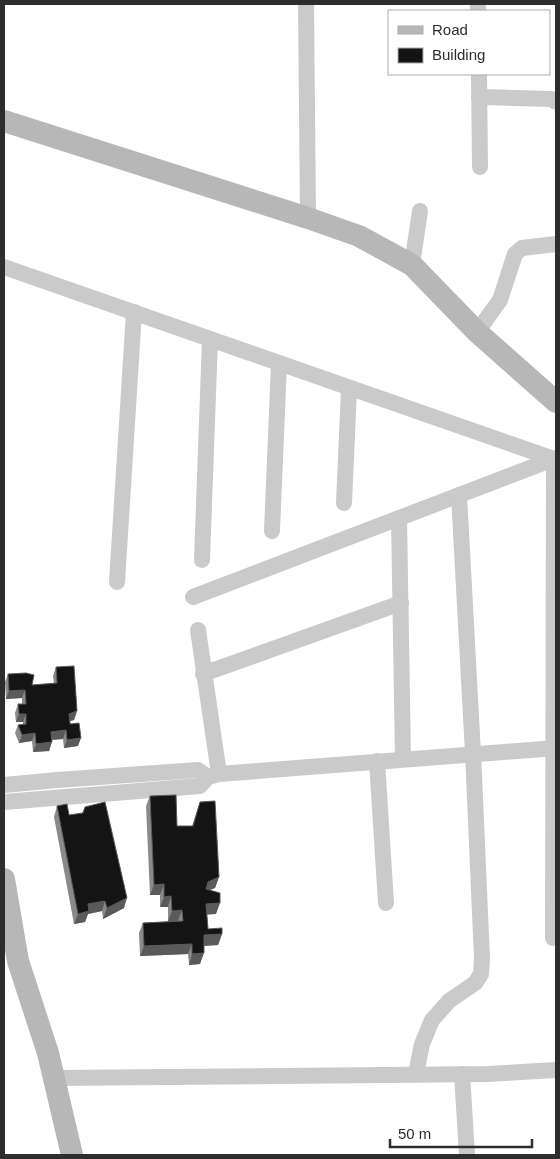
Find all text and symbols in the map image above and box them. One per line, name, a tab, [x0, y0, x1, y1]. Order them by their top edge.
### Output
legend	[388, 10, 550, 75]
text: Road	[432, 21, 468, 38]
text: Building	[432, 46, 485, 63]
scale bar	[390, 1116, 532, 1148]
text: 50 m	[398, 1125, 431, 1142]

